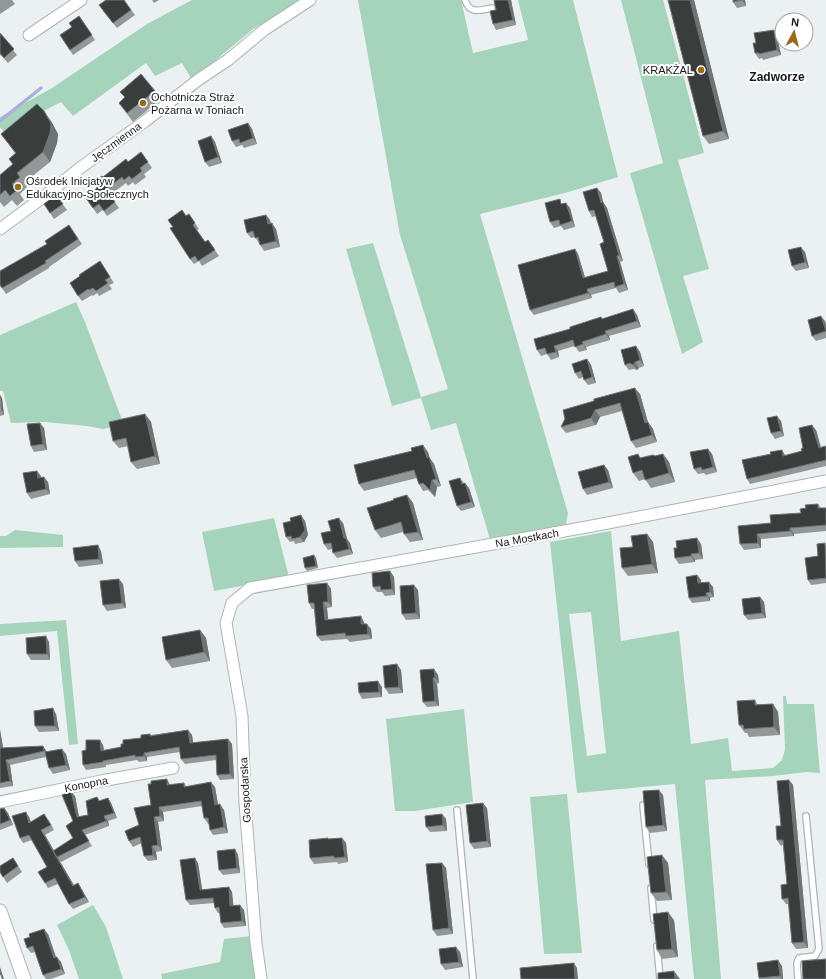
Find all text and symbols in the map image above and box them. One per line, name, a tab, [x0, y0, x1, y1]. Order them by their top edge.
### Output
north arrow	[774, 12, 814, 52]
text: N	[791, 16, 800, 29]
place label: KRAKŻAL	[643, 64, 693, 76]
marker: KRAKŻAL	[696, 65, 706, 75]
district label: Zadworze	[749, 70, 805, 84]
place label: Ochotnicza Straż Pożarna w Toniach	[151, 91, 244, 116]
marker: Ochotnicza Straż Pożarna w Toniach	[138, 98, 148, 108]
street label: Jęczmienna	[89, 119, 144, 164]
place label: Ośrodek Inicjatyw Edukacyjno-Społecznych	[26, 175, 149, 200]
marker: Ośrodek Inicjatyw Edukacyjno-Społecznych	[13, 182, 23, 192]
street label: Na Mostkach	[494, 527, 560, 549]
street label: Gospodarska	[237, 756, 253, 823]
street label: Konopna	[63, 774, 110, 794]

